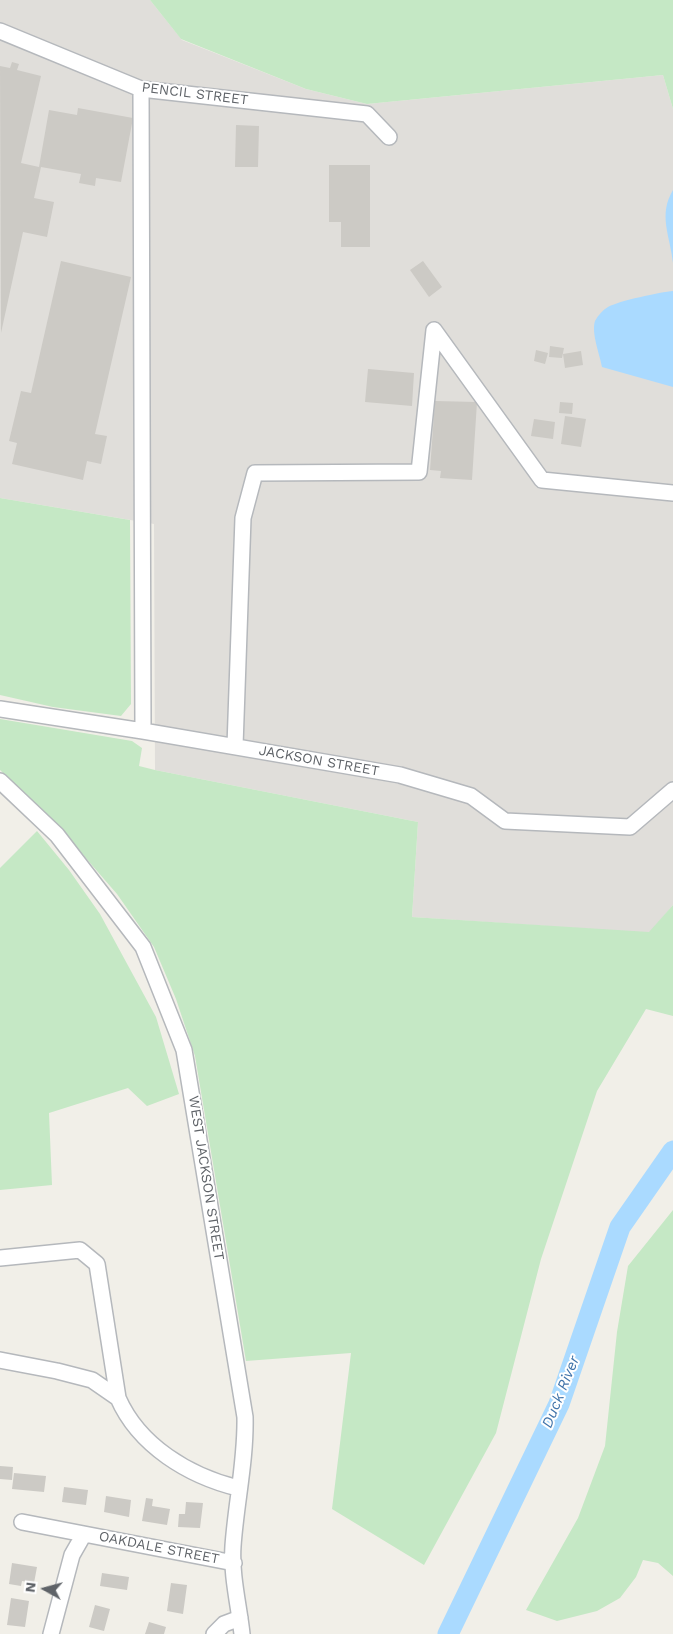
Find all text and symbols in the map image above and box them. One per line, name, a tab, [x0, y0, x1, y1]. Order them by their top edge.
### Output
street label: PENCIL STREET	[141, 79, 249, 109]
street label: JACKSON STREET	[257, 742, 381, 780]
street label: WEST JACKSON STREET	[185, 1095, 227, 1261]
water label: Duck River	[538, 1353, 584, 1431]
street label: OAKDALE STREET	[97, 1528, 221, 1568]
north arrow	[20, 1564, 70, 1614]
text: N	[22, 1581, 39, 1593]

